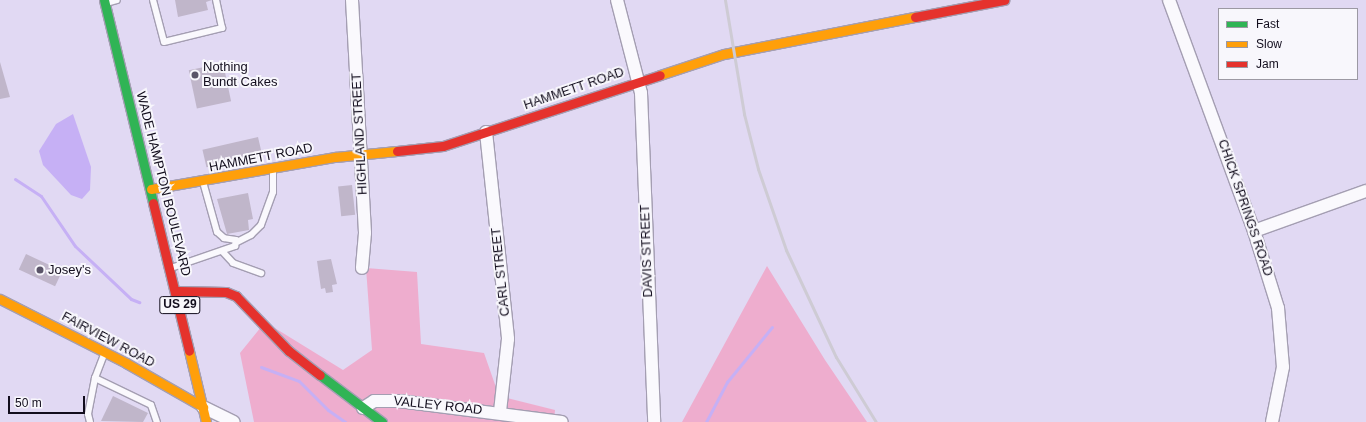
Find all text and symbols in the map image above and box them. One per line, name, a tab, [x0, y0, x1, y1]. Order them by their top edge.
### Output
legend	[1218, 8, 1358, 80]
text: Fast	[1256, 17, 1279, 31]
text: Slow	[1256, 37, 1282, 51]
text: Jam	[1256, 57, 1279, 71]
place label: Nothing Bundt Cakes	[203, 60, 277, 91]
street label: HAMMETT ROAD	[522, 64, 626, 114]
marker: Nothing Bundt Cakes	[190, 70, 200, 80]
street label: HIGHLAND STREET	[349, 73, 371, 195]
street label: WADE HAMPTON BOULEVARD	[132, 90, 194, 278]
street label: CHICK SPRINGS ROAD	[1214, 138, 1276, 278]
street label: HAMMETT ROAD	[208, 140, 314, 176]
street label: DAVIS STREET	[638, 204, 656, 298]
street label: CARL STREET	[489, 227, 513, 317]
place label: Josey's	[48, 262, 91, 278]
marker: Josey's	[35, 265, 45, 275]
road number: US 29	[159, 295, 201, 315]
street label: FAIRVIEW ROAD	[59, 309, 157, 371]
scale bar	[10, 388, 87, 414]
street label: VALLEY ROAD	[393, 394, 483, 418]
text: 50 m	[15, 396, 42, 410]

